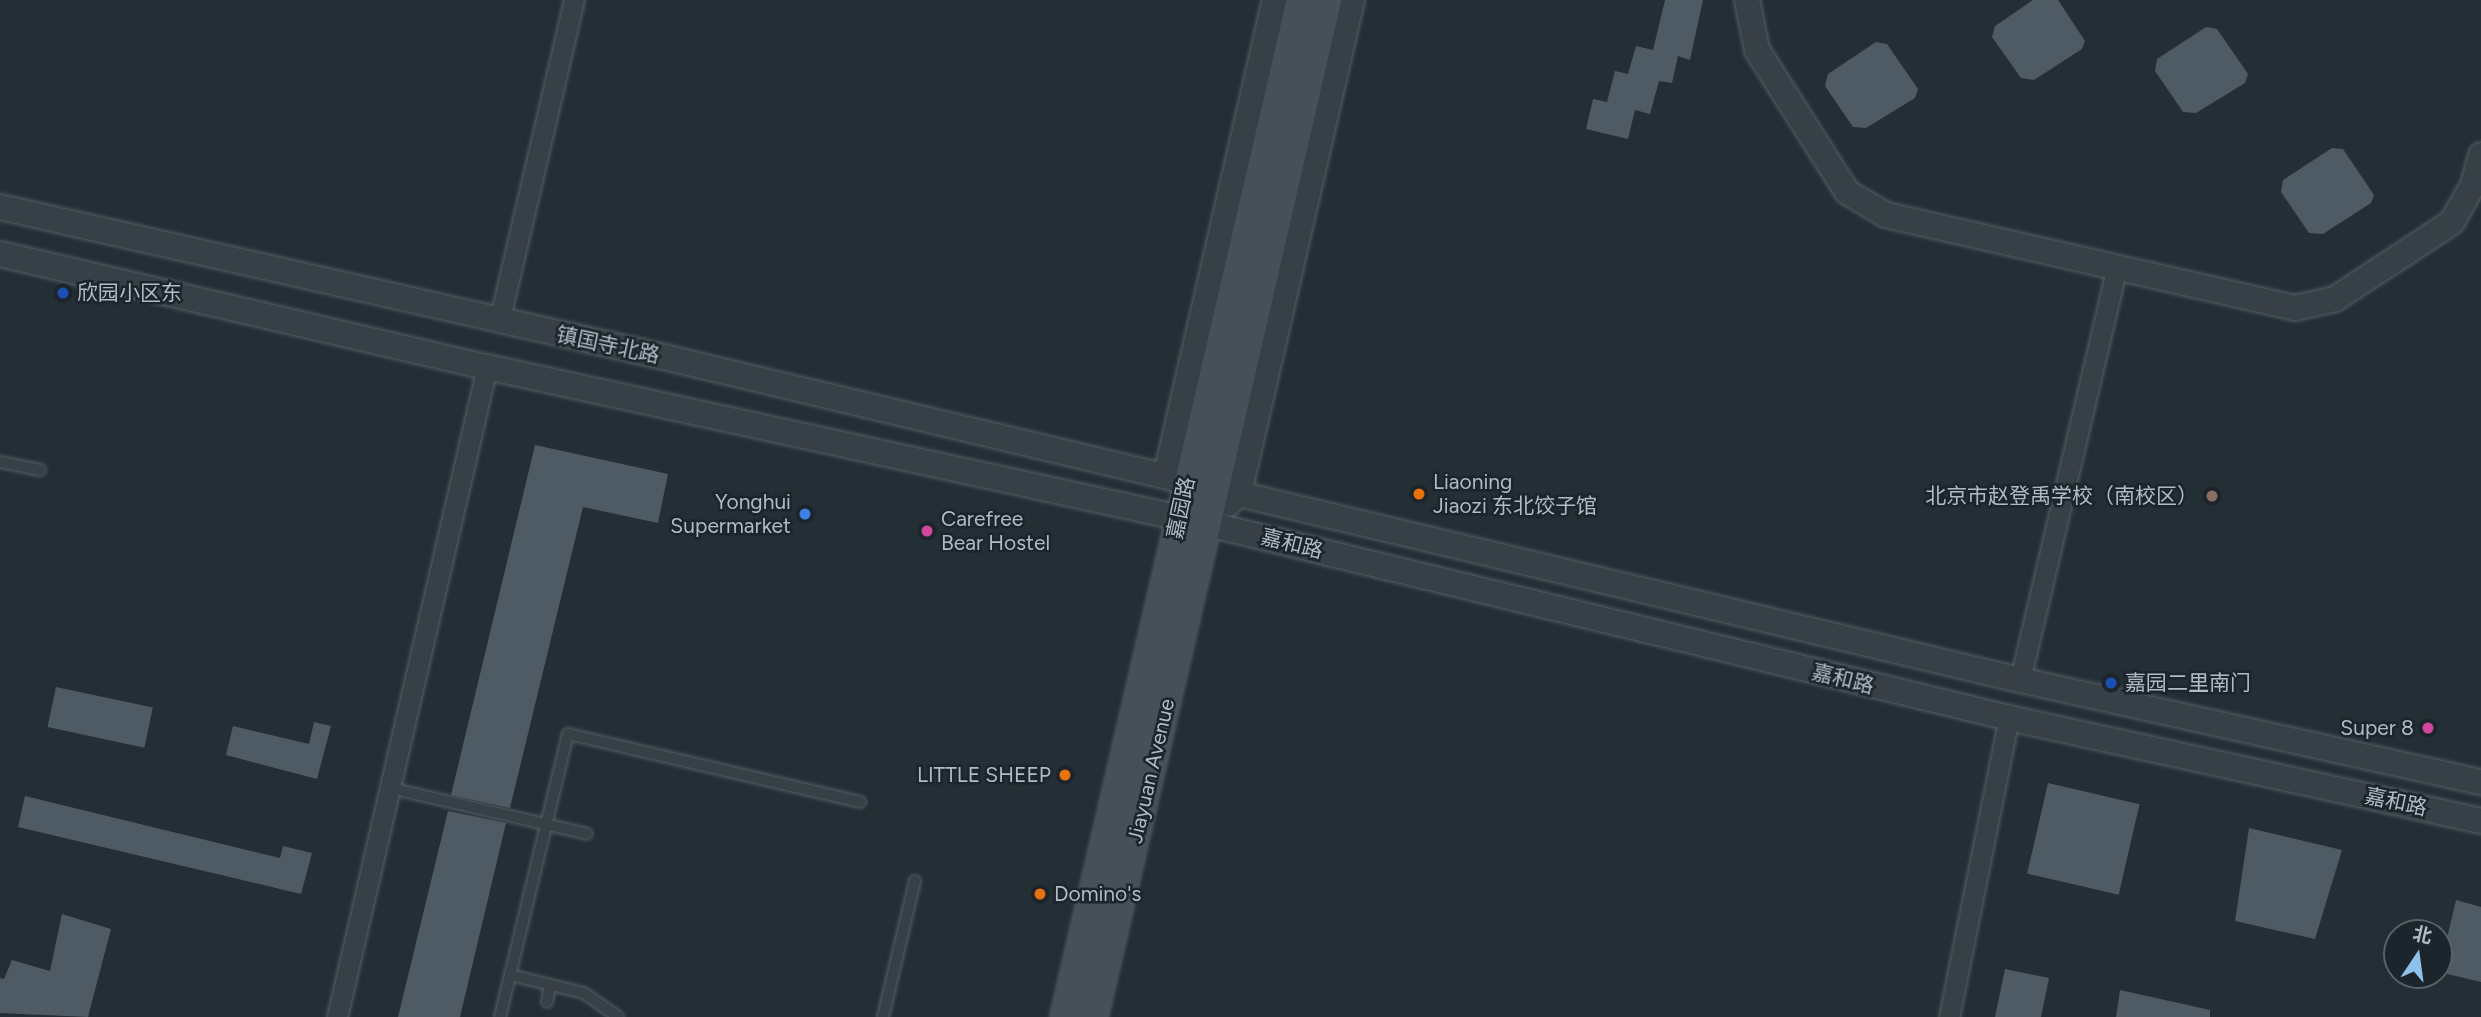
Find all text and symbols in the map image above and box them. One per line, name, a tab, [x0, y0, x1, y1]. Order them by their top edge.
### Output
place label: 欣园小区东	[77, 280, 182, 306]
marker: 欣园小区东	[55, 285, 71, 301]
street label: 镇国寺北路	[554, 322, 662, 368]
place label: Liaoning Jiaozi 东北饺子馆	[1433, 469, 1597, 519]
street label: 嘉园路	[1162, 475, 1200, 541]
place label: 北京市赵登禹学校（南校区）	[1925, 483, 2198, 509]
marker: Liaoning Jiaozi 东北饺子馆	[1411, 486, 1427, 502]
marker: 北京市赵登禹学校（南校区）	[2204, 488, 2220, 504]
place label: Yonghui Supermarket	[670, 489, 791, 539]
marker: Yonghui Supermarket	[797, 506, 813, 522]
place label: Carefree Bear Hostel	[941, 506, 1050, 556]
marker: Carefree Bear Hostel	[919, 523, 935, 539]
street label: 嘉和路	[1258, 524, 1326, 564]
street label: 嘉和路	[1809, 659, 1877, 699]
place label: 嘉园二里南门	[2125, 670, 2251, 696]
marker: 嘉园二里南门	[2103, 675, 2119, 691]
street label: Jiayuan Avenue	[1122, 696, 1180, 846]
place label: Super 8	[2340, 715, 2414, 741]
marker: Super 8	[2420, 720, 2436, 736]
place label: LITTLE SHEEP	[917, 762, 1051, 788]
marker: LITTLE SHEEP	[1057, 767, 1073, 783]
street label: 嘉和路	[2363, 783, 2429, 821]
place label: Domino's	[1054, 881, 1141, 907]
marker: Domino's	[1032, 886, 1048, 902]
north arrow	[2383, 919, 2453, 989]
text: 北	[2411, 922, 2434, 948]

